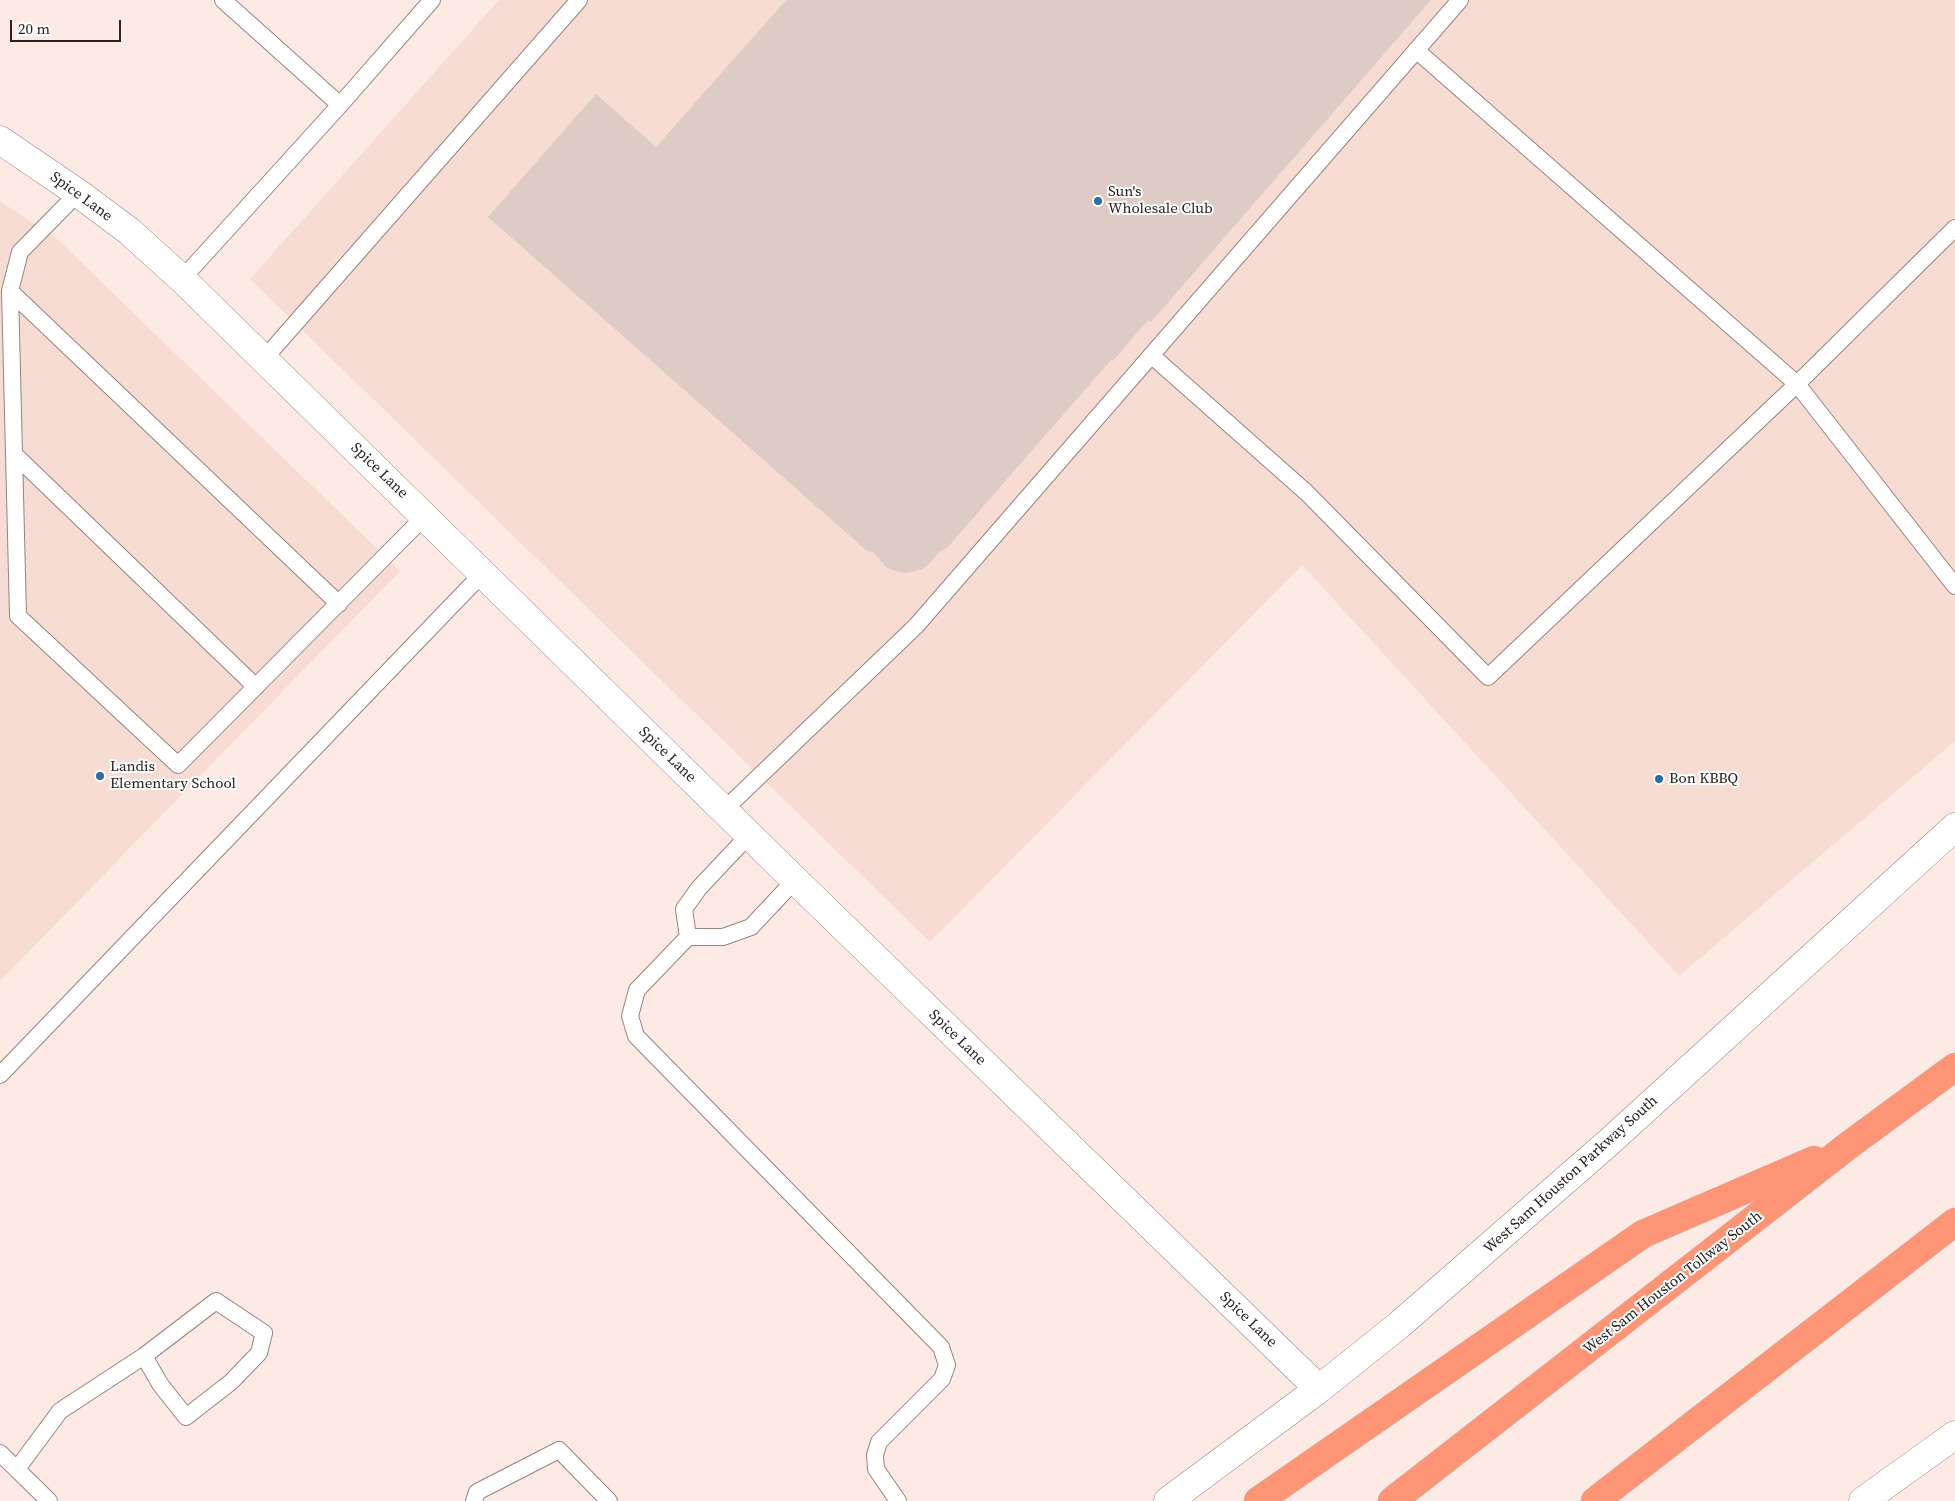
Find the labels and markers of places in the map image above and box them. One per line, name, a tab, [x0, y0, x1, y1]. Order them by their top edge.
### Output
place label: Sun's Wholesale Club	[1108, 183, 1213, 218]
marker: Sun's Wholesale Club	[1092, 195, 1104, 207]
place label: Landis Elementary School	[110, 758, 236, 793]
marker: Landis Elementary School	[94, 770, 106, 782]
place label: Bon KBBQ	[1669, 770, 1738, 788]
marker: Bon KBBQ	[1653, 773, 1665, 785]

